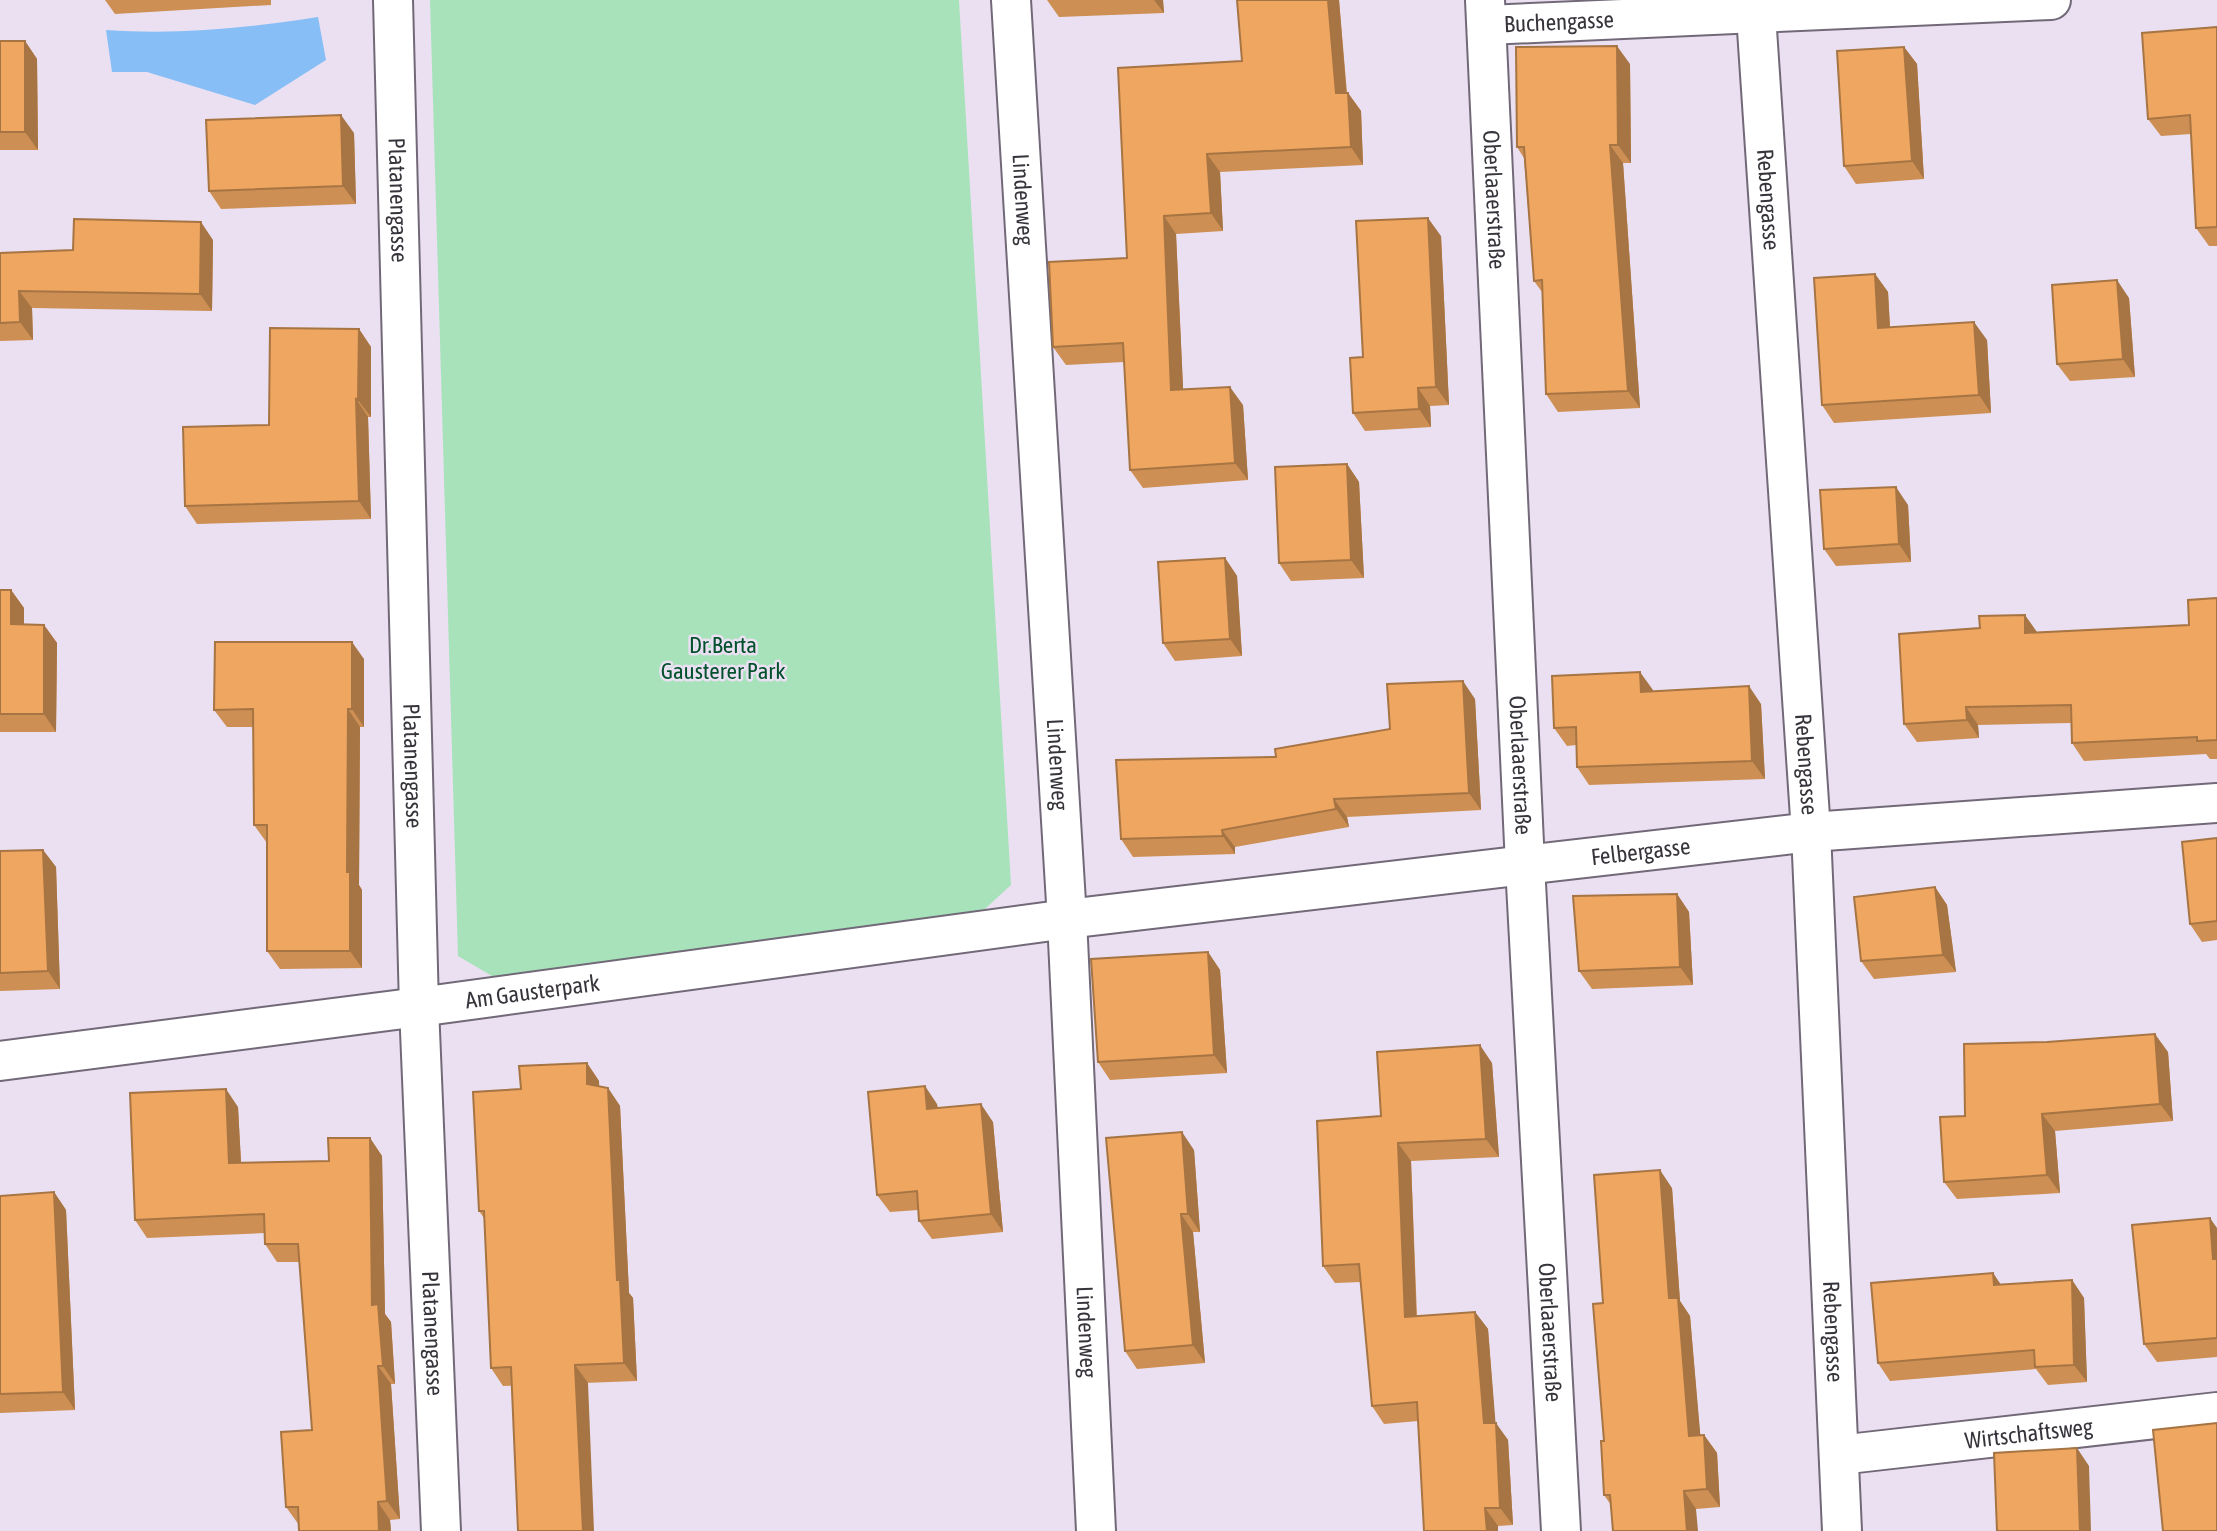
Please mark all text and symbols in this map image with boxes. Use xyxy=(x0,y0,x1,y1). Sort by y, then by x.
street label: Buchengasse xyxy=(1503,6,1615,37)
street label: Oberlaaerstraße xyxy=(1478,130,1510,270)
street label: Platanengasse xyxy=(384,137,413,263)
street label: Rebengasse xyxy=(1752,148,1785,251)
street label: Lindenweg xyxy=(1007,153,1039,246)
park label: Dr.Berta Gausterer Park xyxy=(661,632,785,684)
street label: Oberlaaerstraße xyxy=(1504,695,1537,835)
street label: Platanengasse xyxy=(398,703,427,829)
street label: Rebengasse xyxy=(1790,713,1823,816)
street label: Lindenweg xyxy=(1042,718,1073,811)
street label: Felbergasse xyxy=(1590,833,1692,870)
street label: Am Gausterpark xyxy=(464,970,601,1014)
street label: Oberlaaerstraße xyxy=(1534,1262,1567,1403)
street label: Platanengasse xyxy=(417,1270,448,1396)
street label: Rebengasse xyxy=(1818,1280,1848,1383)
street label: Lindenweg xyxy=(1071,1285,1102,1378)
street label: Wirtschaftsweg xyxy=(1963,1413,2094,1454)

